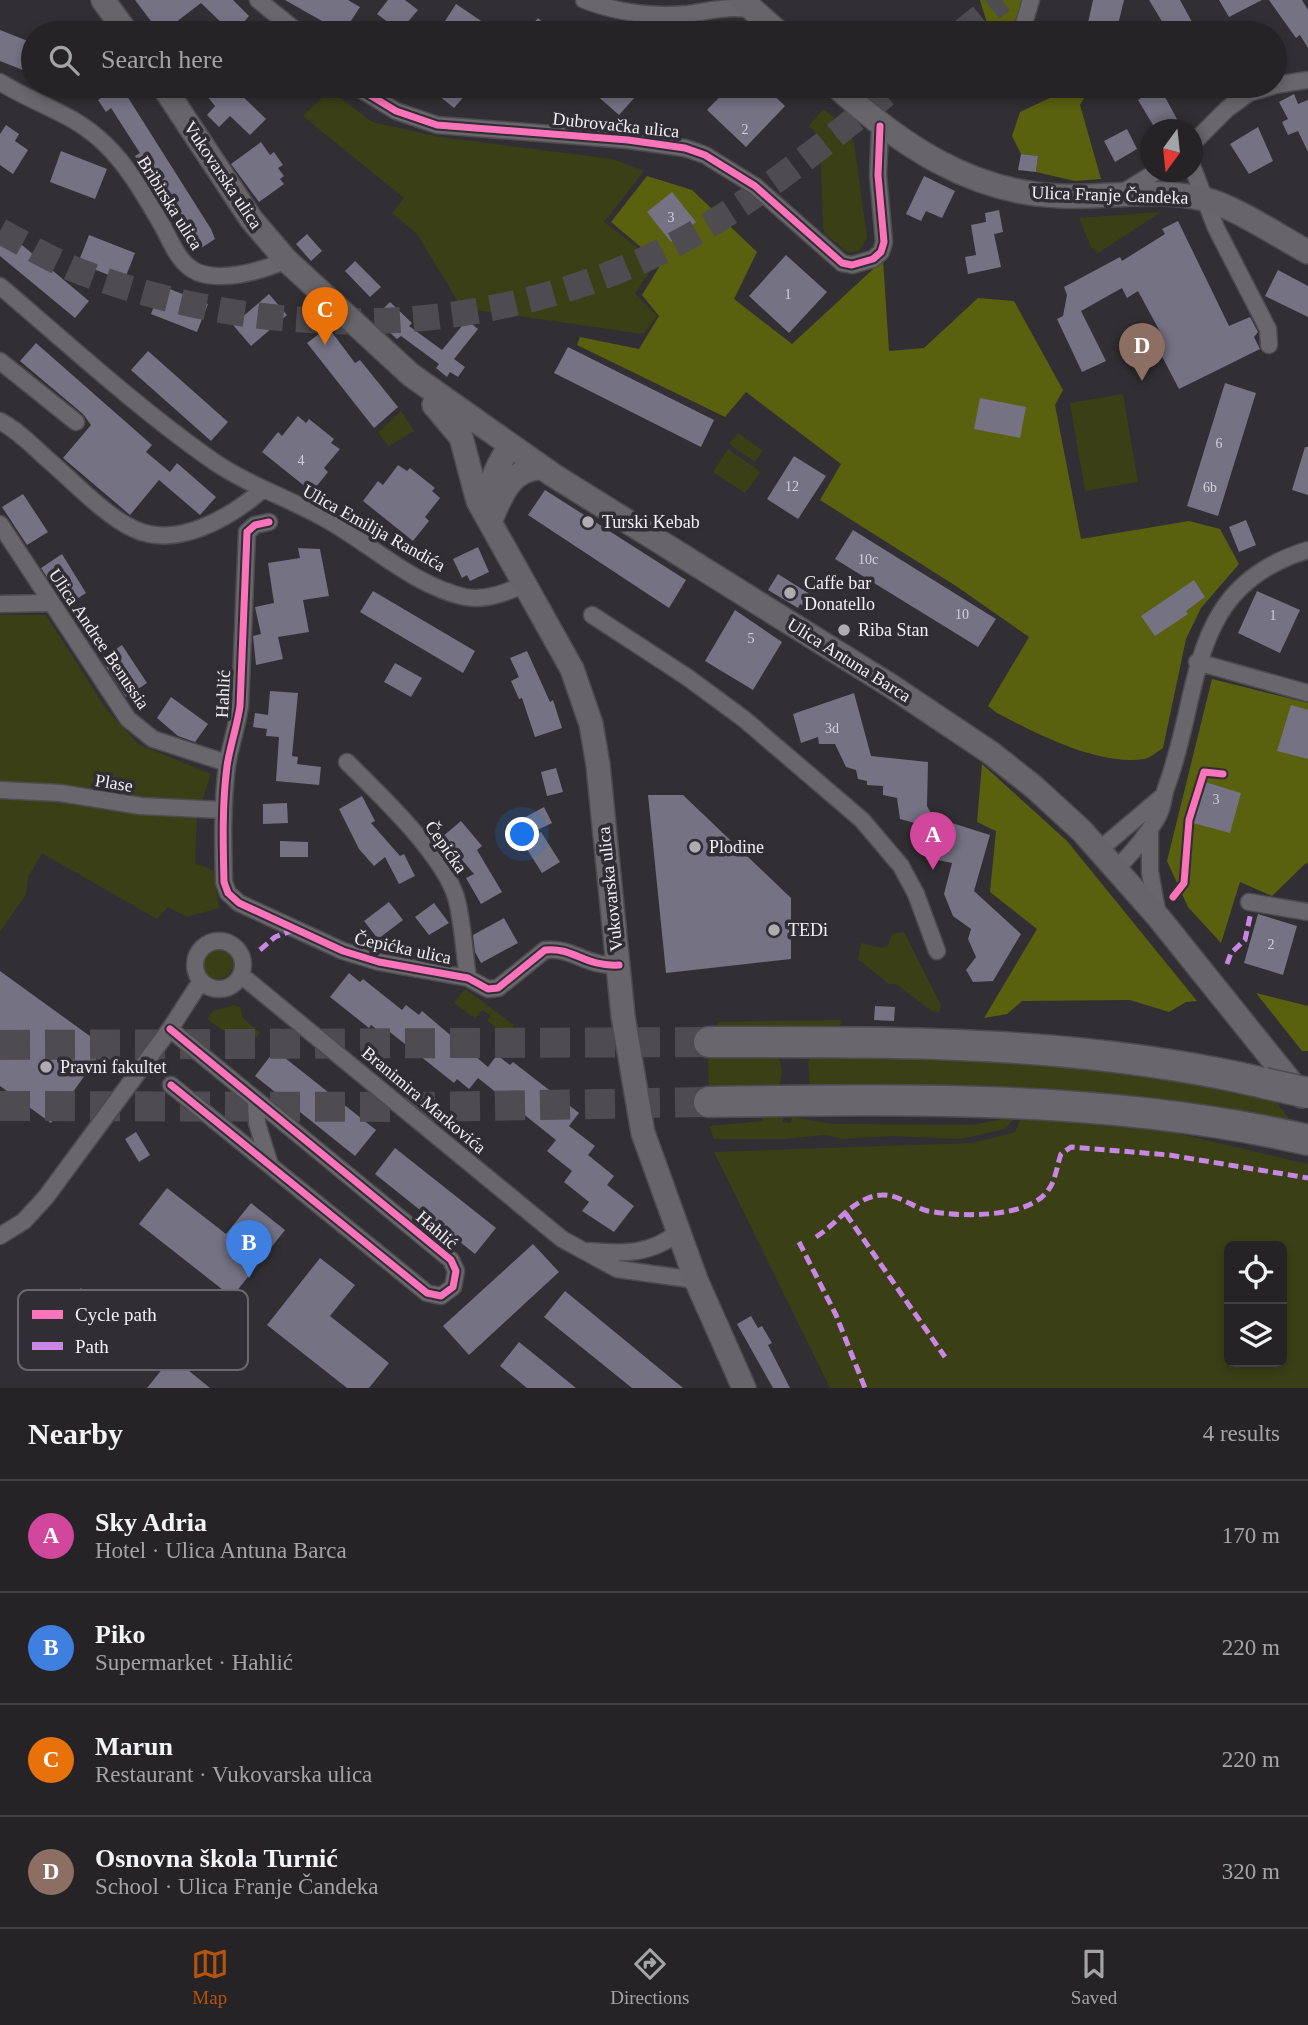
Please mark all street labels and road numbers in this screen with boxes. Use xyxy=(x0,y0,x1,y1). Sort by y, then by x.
street label: Dubrovačka ulica xyxy=(552,108,680,142)
street label: Vukovarska ulica xyxy=(180,117,266,233)
street label: Bribirska ulica xyxy=(133,153,207,253)
street label: Ulica Franje Čandeka xyxy=(1031,181,1189,208)
street label: Ulica Emilija Randića xyxy=(299,480,449,576)
street label: Ulica Andree Benussia xyxy=(45,565,153,713)
street label: Ulica Antuna Barca xyxy=(784,614,914,706)
street label: Hahlić xyxy=(212,670,234,718)
street label: Plase xyxy=(94,770,134,796)
street label: Čepićka xyxy=(421,817,472,877)
street label: Vukovarska ulica xyxy=(594,826,626,952)
street label: Čepićka ulica xyxy=(353,927,453,968)
street label: Branimira Markovića xyxy=(358,1042,490,1158)
street label: Hahlić xyxy=(412,1207,462,1253)

